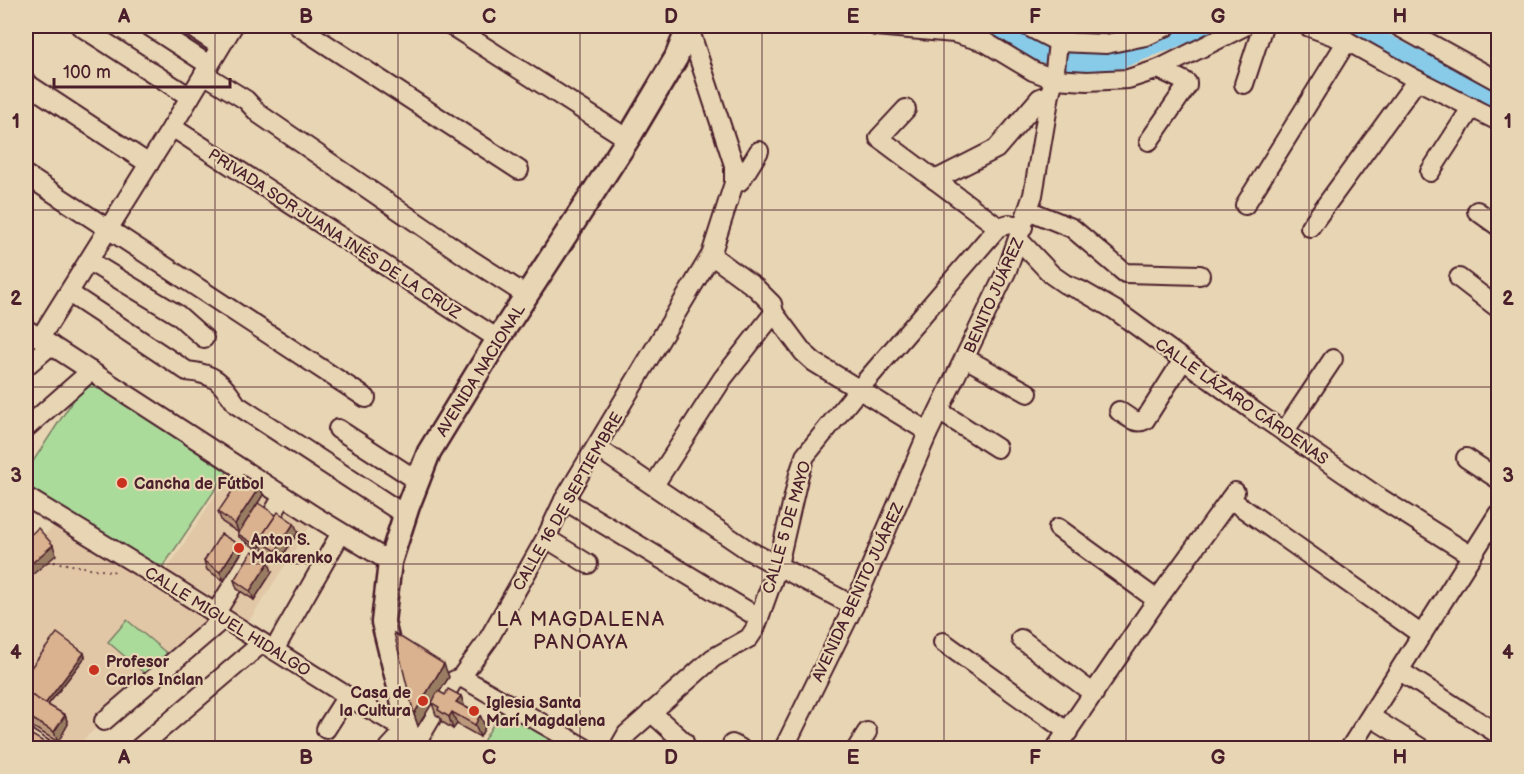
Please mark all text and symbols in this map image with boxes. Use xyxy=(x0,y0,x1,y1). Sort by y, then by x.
text: A xyxy=(117,5,131,29)
text: B xyxy=(299,5,313,29)
text: C xyxy=(482,5,496,29)
text: D xyxy=(664,5,678,29)
text: E xyxy=(847,5,860,29)
text: F xyxy=(1029,5,1041,29)
text: G xyxy=(1211,5,1226,29)
text: H xyxy=(1393,5,1407,29)
scale bar xyxy=(54,51,230,89)
text: 100 m xyxy=(63,62,111,83)
text: 1 xyxy=(12,110,20,134)
text: 1 xyxy=(1504,110,1512,134)
street label: PRIVADA SOR JUANA INÉS DE LA CRUZ xyxy=(204,144,465,323)
street label: BENITO JUÁREZ xyxy=(959,234,1028,356)
text: 2 xyxy=(10,287,22,311)
text: 2 xyxy=(1502,287,1514,311)
street label: AVENIDA NACIONAL xyxy=(433,301,530,440)
street label: CALLE LÁZARO CÁRDENAS xyxy=(1151,333,1333,469)
street label: CALLE 16 DE SEPTIEMBRE xyxy=(509,409,627,594)
street label: CALLE 5 DE MAYO xyxy=(759,459,815,596)
text: 3 xyxy=(10,464,22,488)
text: 3 xyxy=(1502,464,1514,488)
place label: Cancha de Fútbol xyxy=(134,475,264,494)
marker: Cancha de Fútbol xyxy=(115,476,129,490)
street label: AVENIDA BENITO JUÁREZ xyxy=(807,499,908,685)
place label: Anton S. Makarenko xyxy=(250,531,333,568)
marker: Anton S. Makarenko xyxy=(232,541,246,555)
street label: CALLE MIGUEL HIDALGO xyxy=(141,563,313,681)
district label: LA MAGDALENA PANOAYA xyxy=(496,608,666,655)
text: 4 xyxy=(10,641,22,665)
text: 4 xyxy=(1502,641,1514,665)
place label: Profesor Carlos Inclan xyxy=(106,653,204,690)
marker: Profesor Carlos Inclan xyxy=(87,663,101,677)
place label: Casa de la Cultura xyxy=(340,684,411,721)
marker: Casa de la Cultura xyxy=(416,694,430,708)
place label: Iglesia Santa Marí Magdalena xyxy=(486,694,606,731)
marker: Iglesia Santa Marí Magdalena xyxy=(467,704,481,718)
text: A xyxy=(117,746,131,770)
text: B xyxy=(299,746,313,770)
text: C xyxy=(482,746,496,770)
text: D xyxy=(664,746,678,770)
text: E xyxy=(847,746,860,770)
text: F xyxy=(1029,746,1041,770)
text: G xyxy=(1211,746,1226,770)
text: H xyxy=(1393,746,1407,770)

